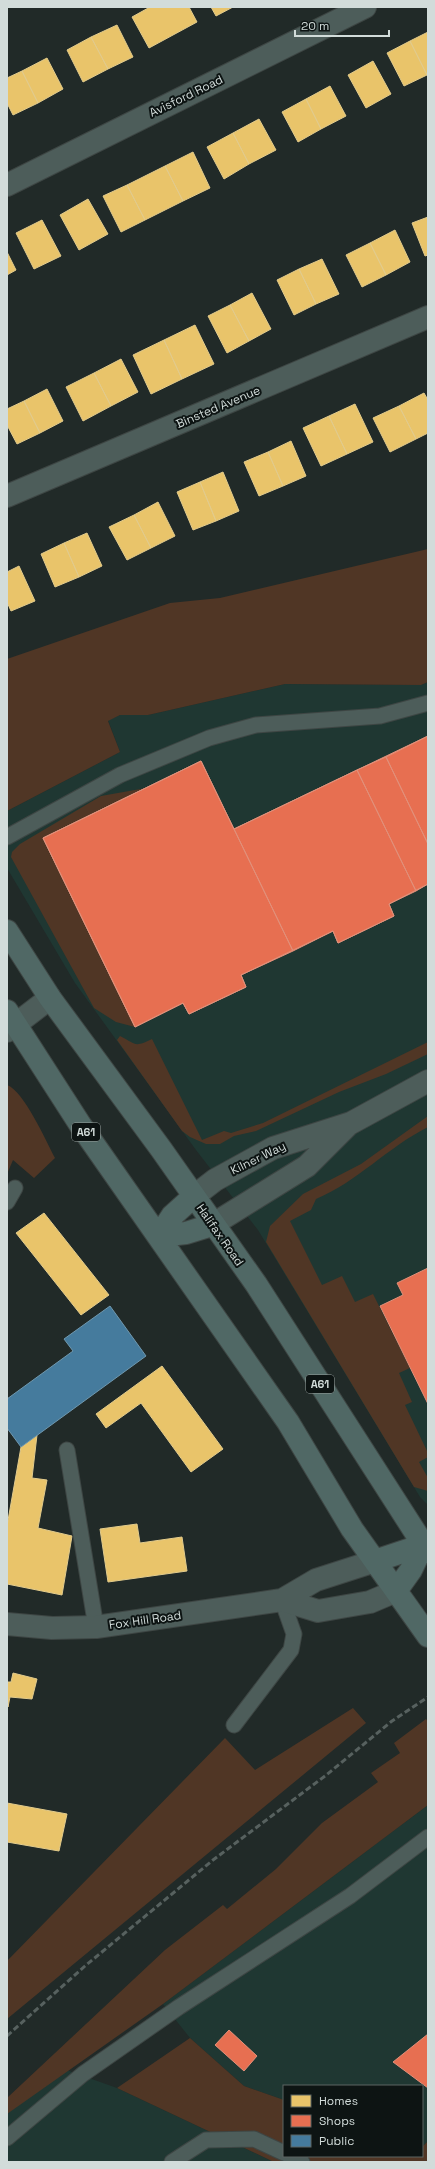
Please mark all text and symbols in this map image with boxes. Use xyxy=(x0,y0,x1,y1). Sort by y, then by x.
scale bar xyxy=(295,12,389,38)
text: 20 m xyxy=(301,18,329,34)
street label: Avisford Road xyxy=(147,71,225,121)
street label: Binsted Avenue xyxy=(174,382,262,432)
road number: A61 xyxy=(72,1123,100,1141)
street label: Kilner Way xyxy=(228,1138,288,1178)
street label: Halifax Road xyxy=(193,1201,247,1269)
road number: A61 xyxy=(306,1375,334,1393)
street label: Fox Hill Road xyxy=(108,1607,182,1633)
legend xyxy=(283,2085,423,2157)
text: Homes xyxy=(319,2093,358,2109)
text: Shops xyxy=(319,2113,355,2129)
text: Public xyxy=(319,2133,354,2149)

